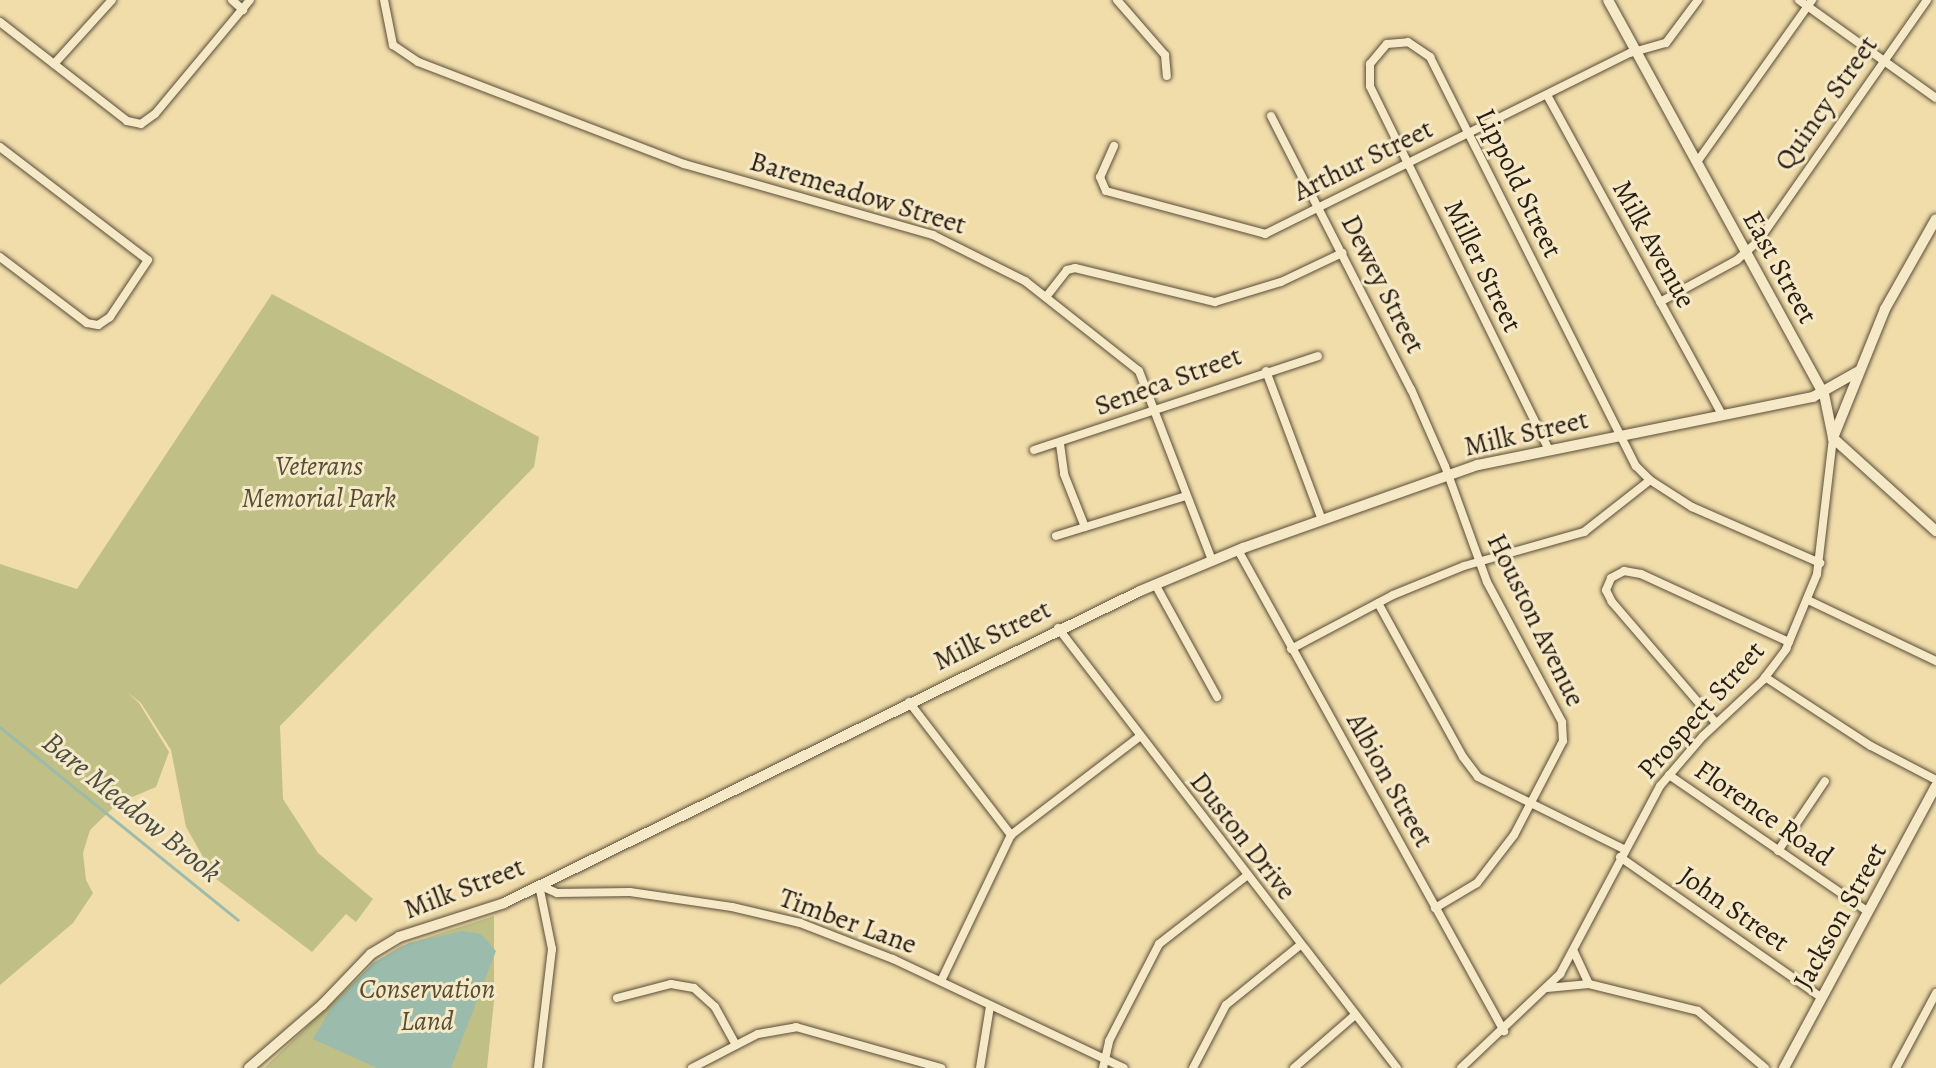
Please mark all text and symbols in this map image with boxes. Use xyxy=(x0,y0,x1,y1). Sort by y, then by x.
street label: Quincy Street xyxy=(1767,29,1885,177)
street label: Lippold Street xyxy=(1468,103,1570,263)
street label: Arthur Street xyxy=(1288,112,1438,208)
street label: Baremeadow Street xyxy=(746,144,970,242)
street label: Milk Avenue xyxy=(1605,174,1703,314)
street label: Miller Street xyxy=(1437,195,1529,337)
street label: East Street xyxy=(1735,205,1825,329)
street label: Dewey Street xyxy=(1334,209,1432,359)
street label: Seneca Street xyxy=(1090,339,1246,423)
street label: Milk Street xyxy=(1461,402,1591,464)
park label: Veterans Memorial Park xyxy=(242,449,396,515)
street label: Houston Avenue xyxy=(1480,528,1592,712)
street label: Milk Street xyxy=(928,592,1056,678)
street label: Prospect Street xyxy=(1630,634,1772,786)
street label: Albion Street xyxy=(1339,707,1441,853)
water label: Bare Meadow Brook xyxy=(35,724,229,890)
street label: Florence Road xyxy=(1688,753,1840,873)
street label: Duston Drive xyxy=(1183,765,1303,907)
street label: Jackson Street xyxy=(1786,837,1894,995)
street label: Milk Street xyxy=(399,850,529,926)
street label: John Street xyxy=(1672,859,1796,959)
street label: Timber Lane xyxy=(775,881,921,961)
park label: Conservation Land xyxy=(359,972,495,1038)

